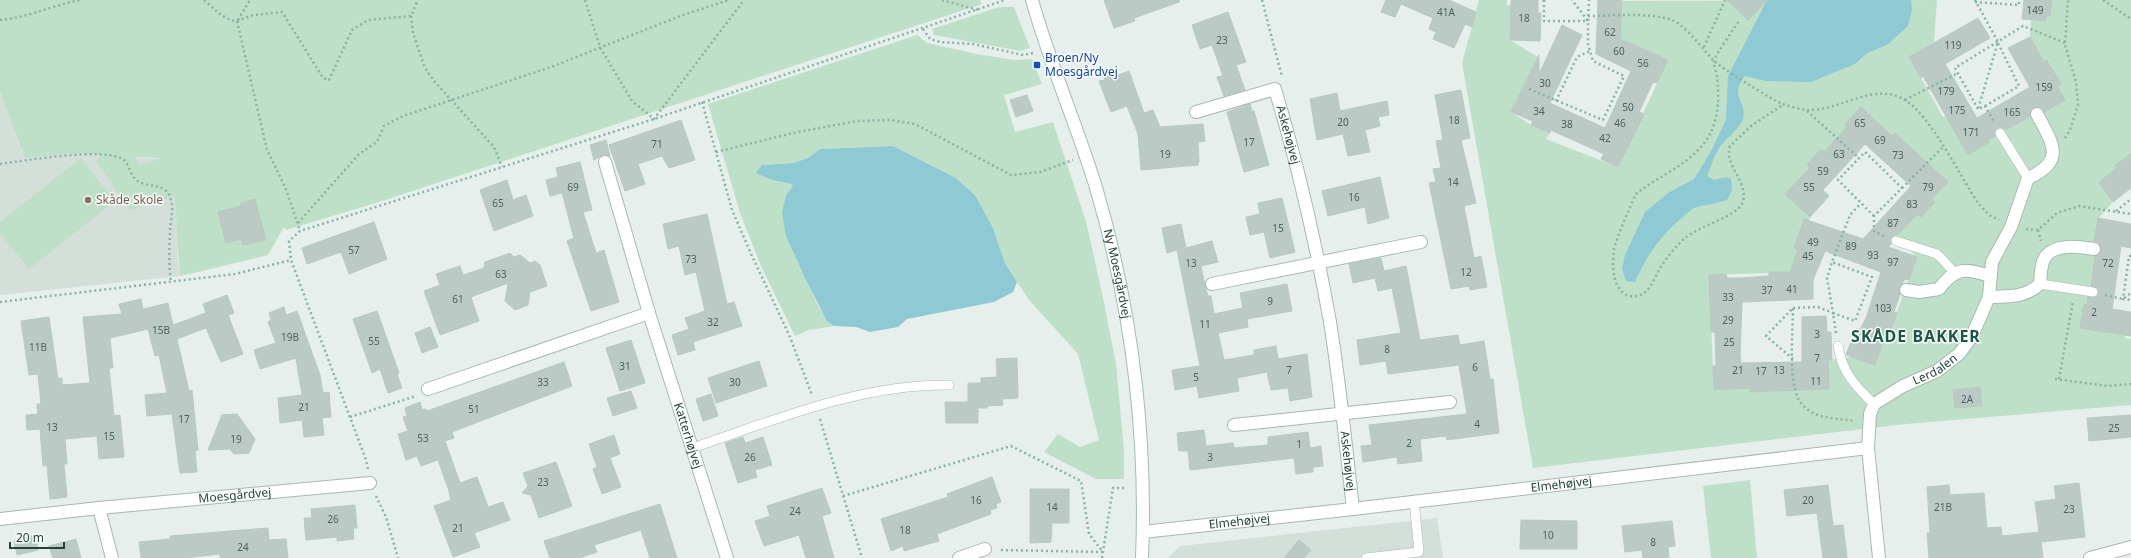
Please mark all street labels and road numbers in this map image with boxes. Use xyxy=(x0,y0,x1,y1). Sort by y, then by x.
street label: Askehøjvej xyxy=(1272,103,1305,166)
street label: Ny Moesgårdvej xyxy=(1100,227,1135,320)
street label: Lerdalen xyxy=(1910,350,1960,389)
street label: Katterhøjvej xyxy=(670,400,707,471)
street label: Askehøjvej xyxy=(1336,430,1360,492)
street label: Elmehøjvej xyxy=(1530,472,1593,496)
street label: Moesgårdvej xyxy=(198,483,272,507)
street label: Elmehøjvej xyxy=(1208,509,1271,533)

